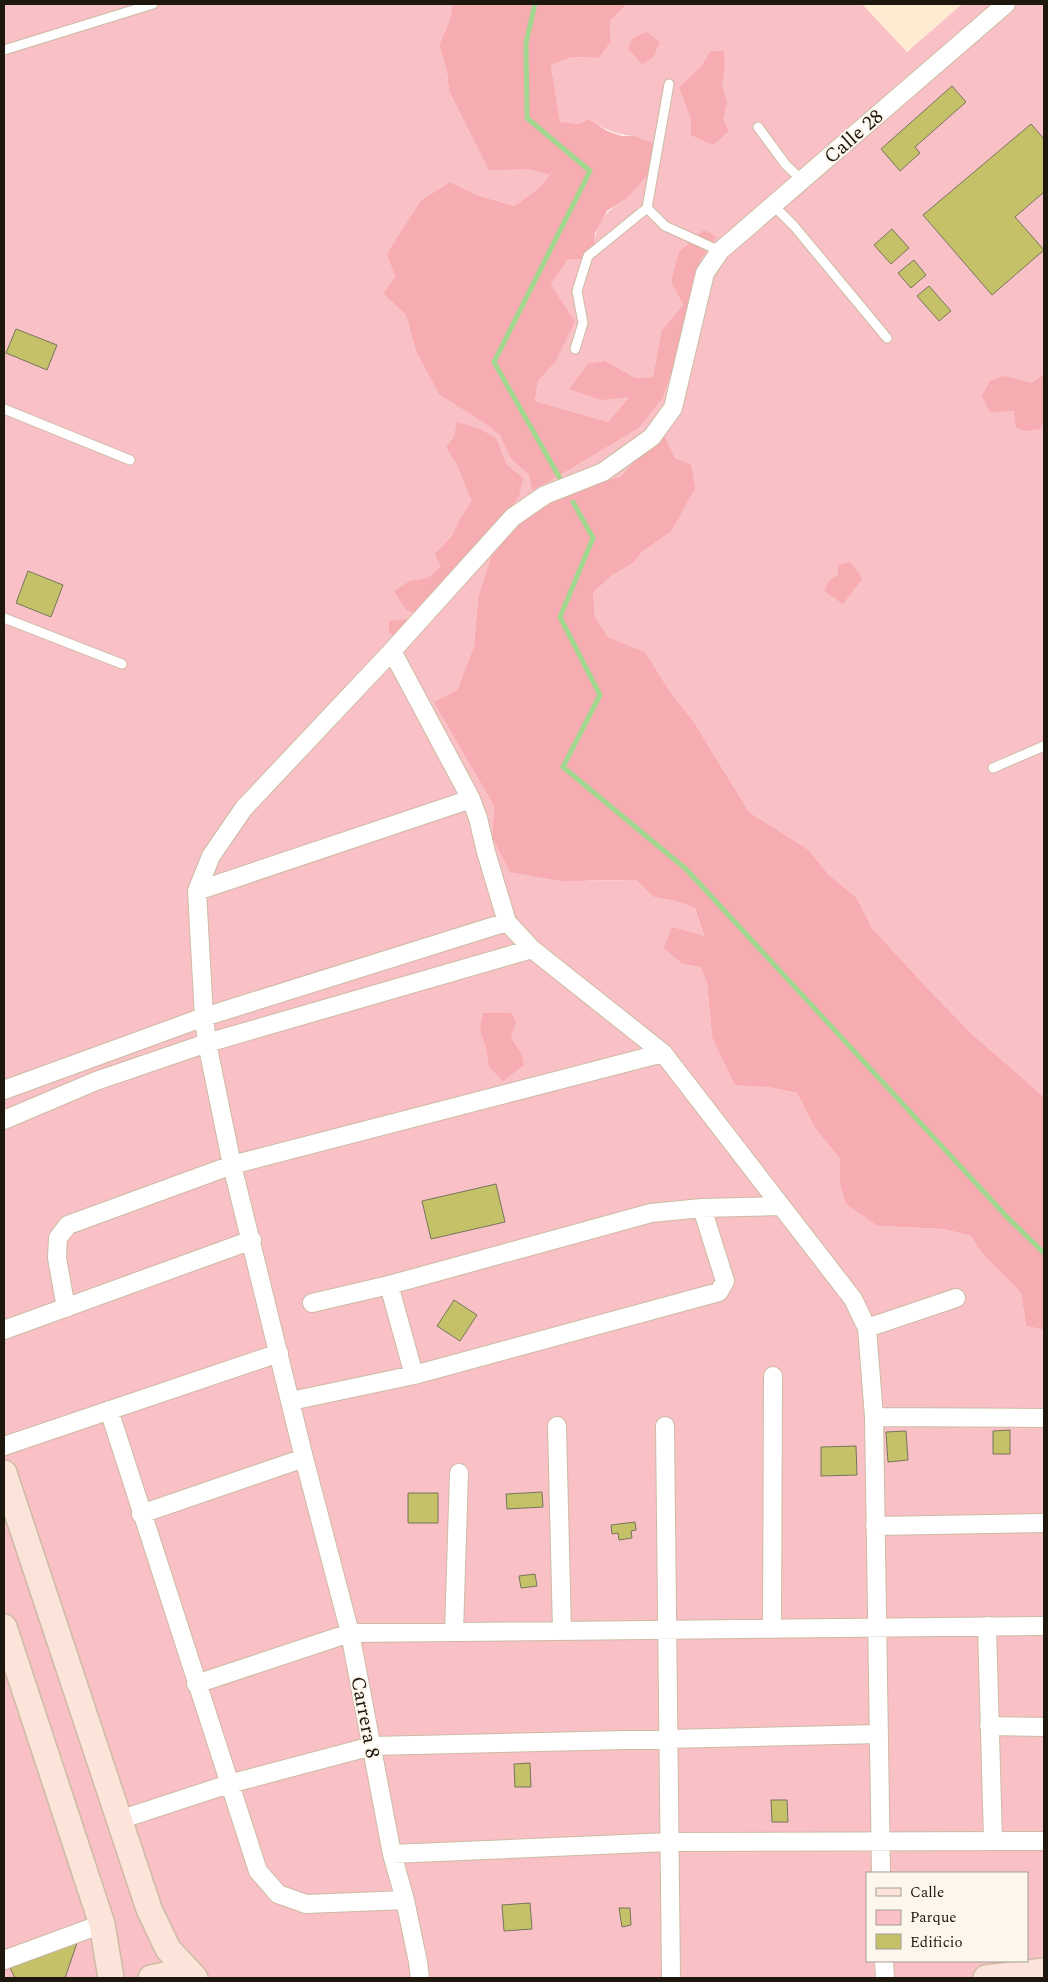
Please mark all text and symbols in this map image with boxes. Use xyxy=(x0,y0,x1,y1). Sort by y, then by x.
street label: Calle 28 xyxy=(817,102,890,171)
street label: Carrera 8 xyxy=(342,1674,388,1761)
legend xyxy=(866,1872,1028,1962)
text: Calle xyxy=(910,1881,944,1904)
text: Parque xyxy=(910,1906,957,1929)
text: Edificio xyxy=(910,1931,963,1954)

